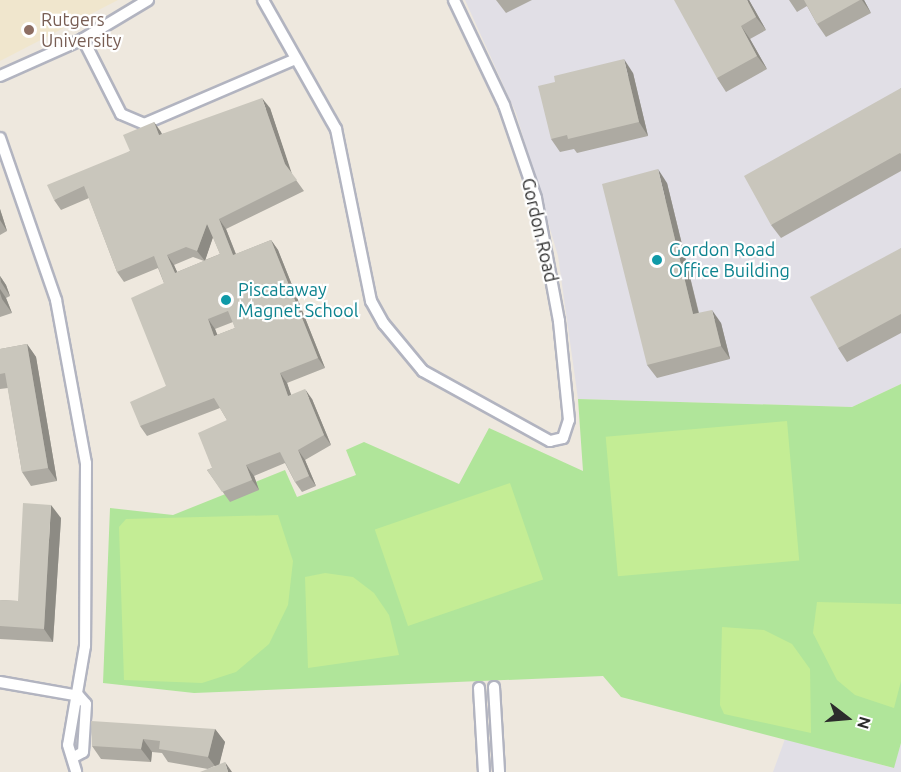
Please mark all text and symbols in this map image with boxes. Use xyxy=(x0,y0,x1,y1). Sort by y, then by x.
place label: Rutgers University xyxy=(41,9,121,52)
marker: Rutgers University xyxy=(22,23,36,37)
street label: Gordon Road xyxy=(518,176,562,284)
place label: Gordon Road Office Building xyxy=(669,239,790,282)
marker: Gordon Road Office Building xyxy=(650,253,664,267)
place label: Piscataway Magnet School xyxy=(238,279,359,322)
marker: Piscataway Magnet School xyxy=(219,293,233,307)
north arrow xyxy=(817,688,877,748)
text: N xyxy=(854,715,875,731)

